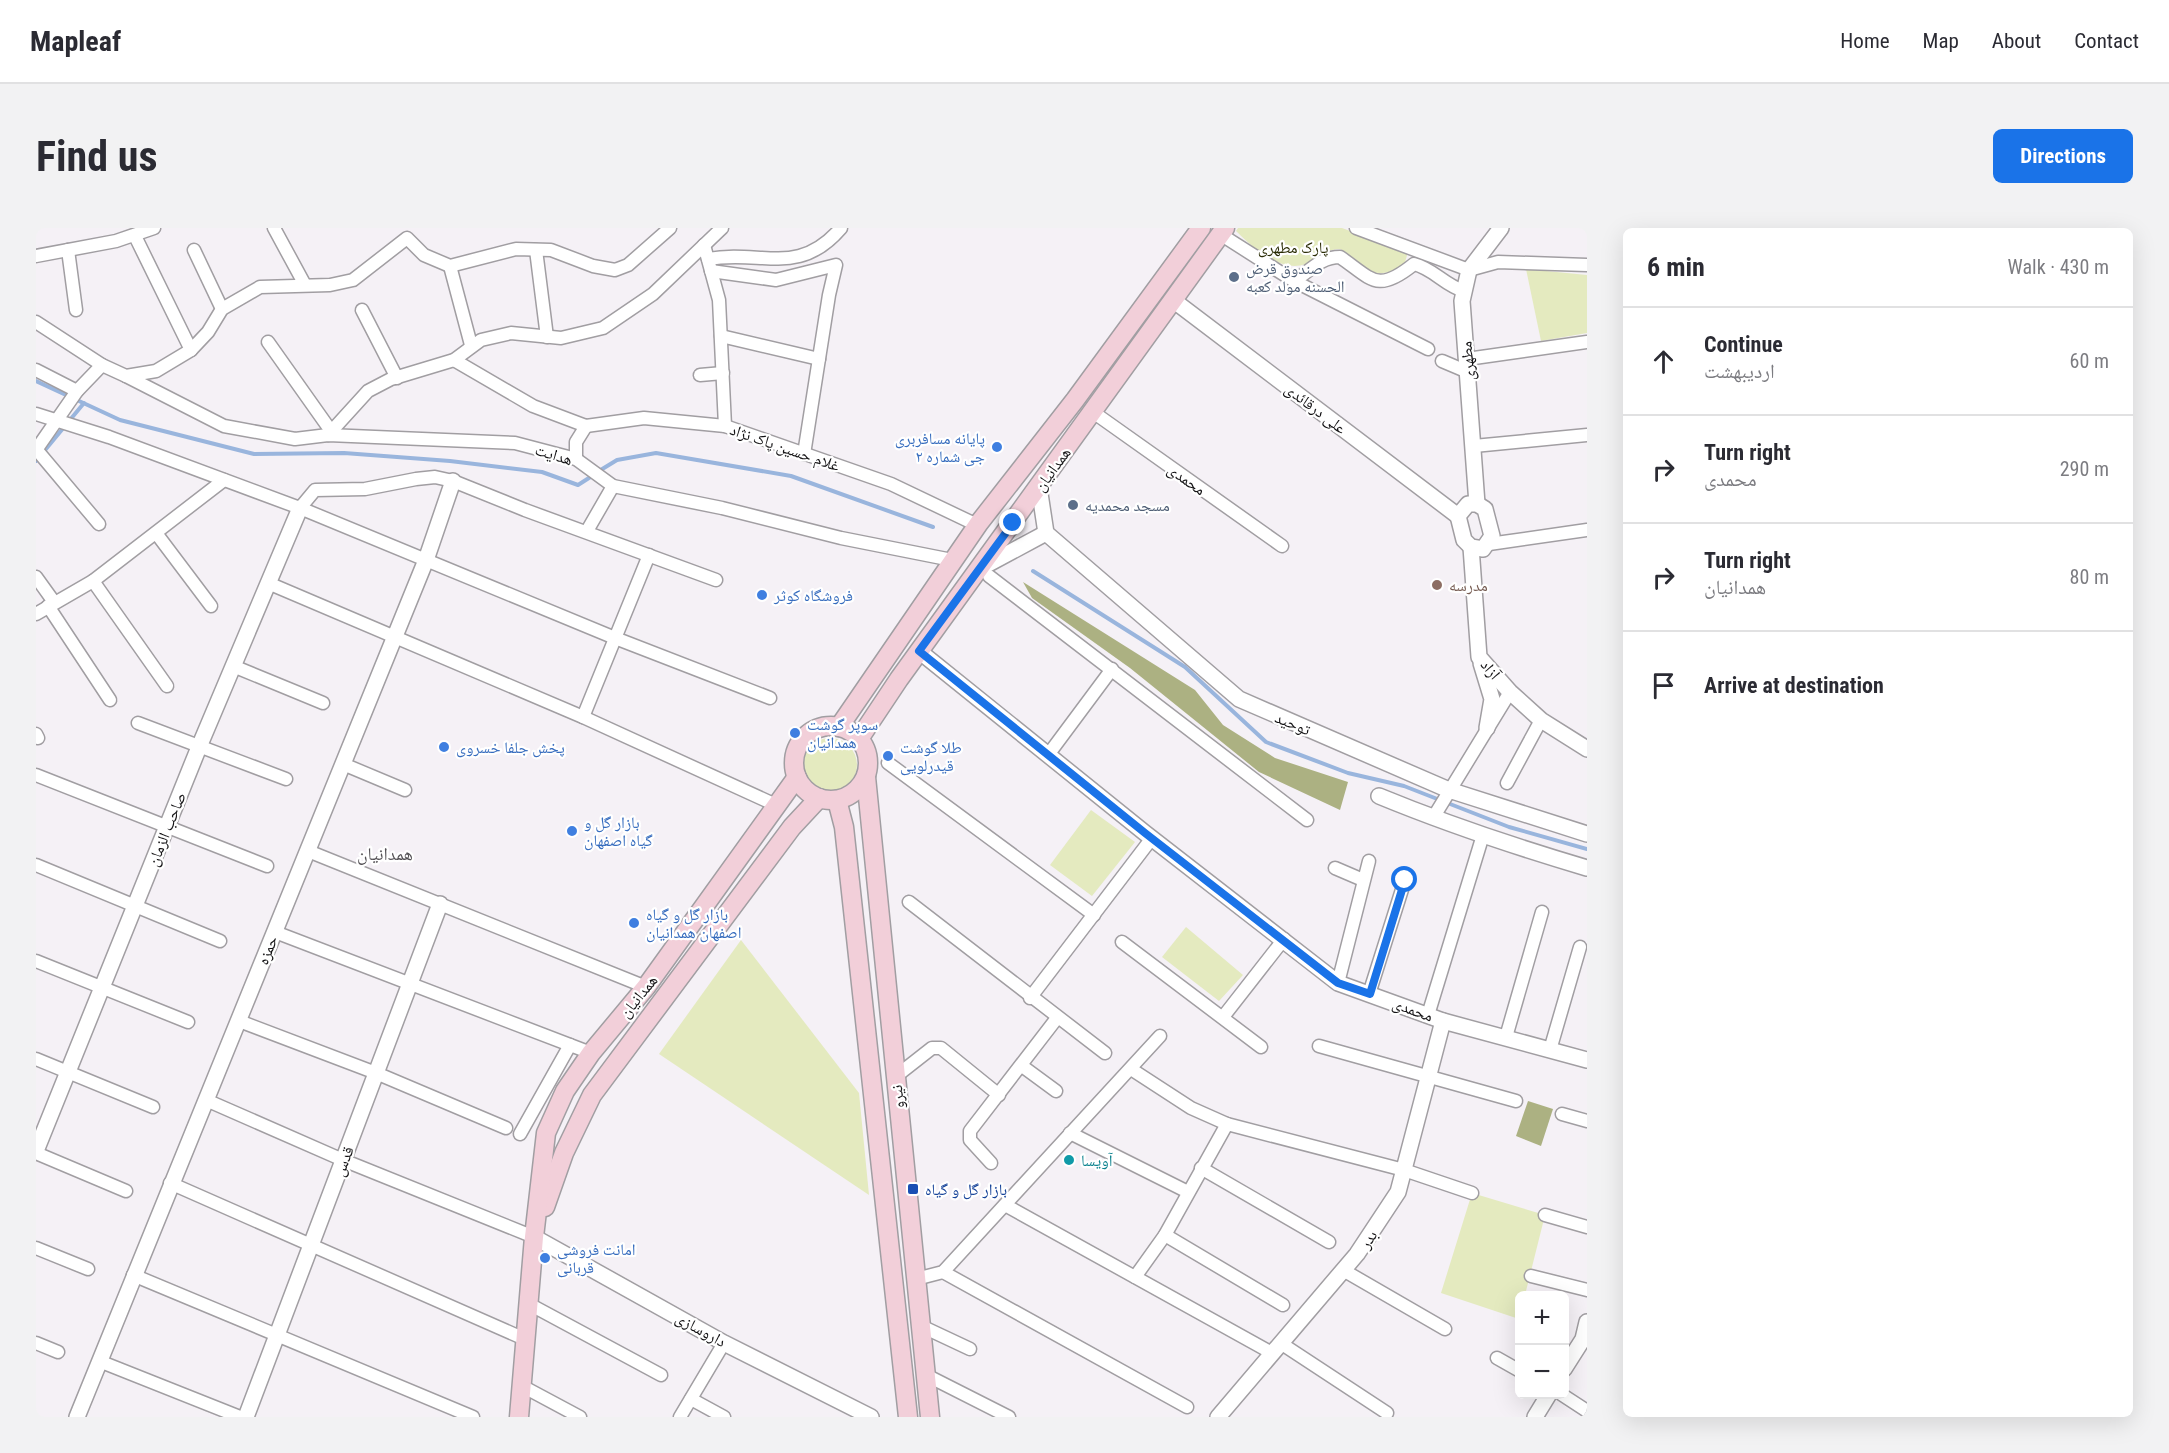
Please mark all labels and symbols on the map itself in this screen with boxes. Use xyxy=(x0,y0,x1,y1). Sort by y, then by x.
park label: پارک مطهری xyxy=(1258,238,1329,258)
place label: صندوق قرض الحسنه مولد کعبه xyxy=(1246,259,1345,296)
marker: صندوق قرض الحسنه مولد کعبه xyxy=(1227,270,1241,284)
street label: مطهری xyxy=(1456,340,1480,382)
street label: علی درقائدی xyxy=(1281,379,1350,438)
street label: غلام حسین پاک نژاد xyxy=(727,420,842,476)
place label: پایانه مسافربری جی شماره ۲ xyxy=(895,429,985,467)
street label: هدایت xyxy=(533,440,575,469)
marker: پایانه مسافربری جی شماره ۲ xyxy=(990,440,1004,454)
street label: همدانیان xyxy=(1030,444,1076,496)
street label: محمدی xyxy=(1163,460,1209,500)
place label: مسجد محمدیه xyxy=(1085,496,1170,515)
marker: مسجد محمدیه xyxy=(1066,498,1080,512)
route end xyxy=(999,509,1025,535)
place label: مدرسه xyxy=(1449,576,1488,595)
marker: مدرسه xyxy=(1430,578,1444,592)
place label: فروشگاه کوثر xyxy=(773,586,853,605)
marker: فروشگاه کوثر xyxy=(755,588,769,602)
street label: آزاد xyxy=(1477,655,1505,684)
street label: توحید xyxy=(1272,708,1314,739)
place label: سوپر گوشت همدانیان xyxy=(807,715,878,753)
marker: سوپر گوشت همدانیان xyxy=(788,726,802,740)
place label: پخش جلفا خسروی xyxy=(456,738,565,758)
place label: طلا گوشت قیدرلویی xyxy=(900,738,962,776)
marker: پخش جلفا خسروی xyxy=(437,740,451,754)
marker: طلا گوشت قیدرلویی xyxy=(881,749,895,763)
street label: صاحب الزمان xyxy=(143,789,191,869)
place label: بازار گل و گیاه اصفهان xyxy=(584,813,653,851)
marker: بازار گل و گیاه اصفهان xyxy=(565,824,579,838)
district label: همدانیان xyxy=(357,843,413,865)
route start xyxy=(1391,866,1417,892)
place label: بازار گل و گیاه اصفهان همدانیان xyxy=(646,905,741,943)
marker: بازار گل و گیاه اصفهان همدانیان xyxy=(627,916,641,930)
street label: حمزه xyxy=(253,933,282,968)
street label: همدانیان xyxy=(615,971,662,1022)
street label: محمدی xyxy=(1389,993,1436,1027)
street label: نیرو xyxy=(887,1084,908,1110)
street label: قدس xyxy=(329,1144,359,1179)
place label: آویسا xyxy=(1081,1151,1113,1170)
marker: آویسا xyxy=(1062,1153,1076,1167)
place label: بازار گل و گیاه xyxy=(925,1180,1007,1200)
marker: بازار گل و گیاه xyxy=(906,1182,920,1196)
street label: بدر xyxy=(1355,1226,1381,1253)
place label: امانت فروشی قربانی xyxy=(557,1240,636,1278)
marker: امانت فروشی قربانی xyxy=(538,1251,552,1265)
street label: داروسازی xyxy=(672,1308,729,1352)

